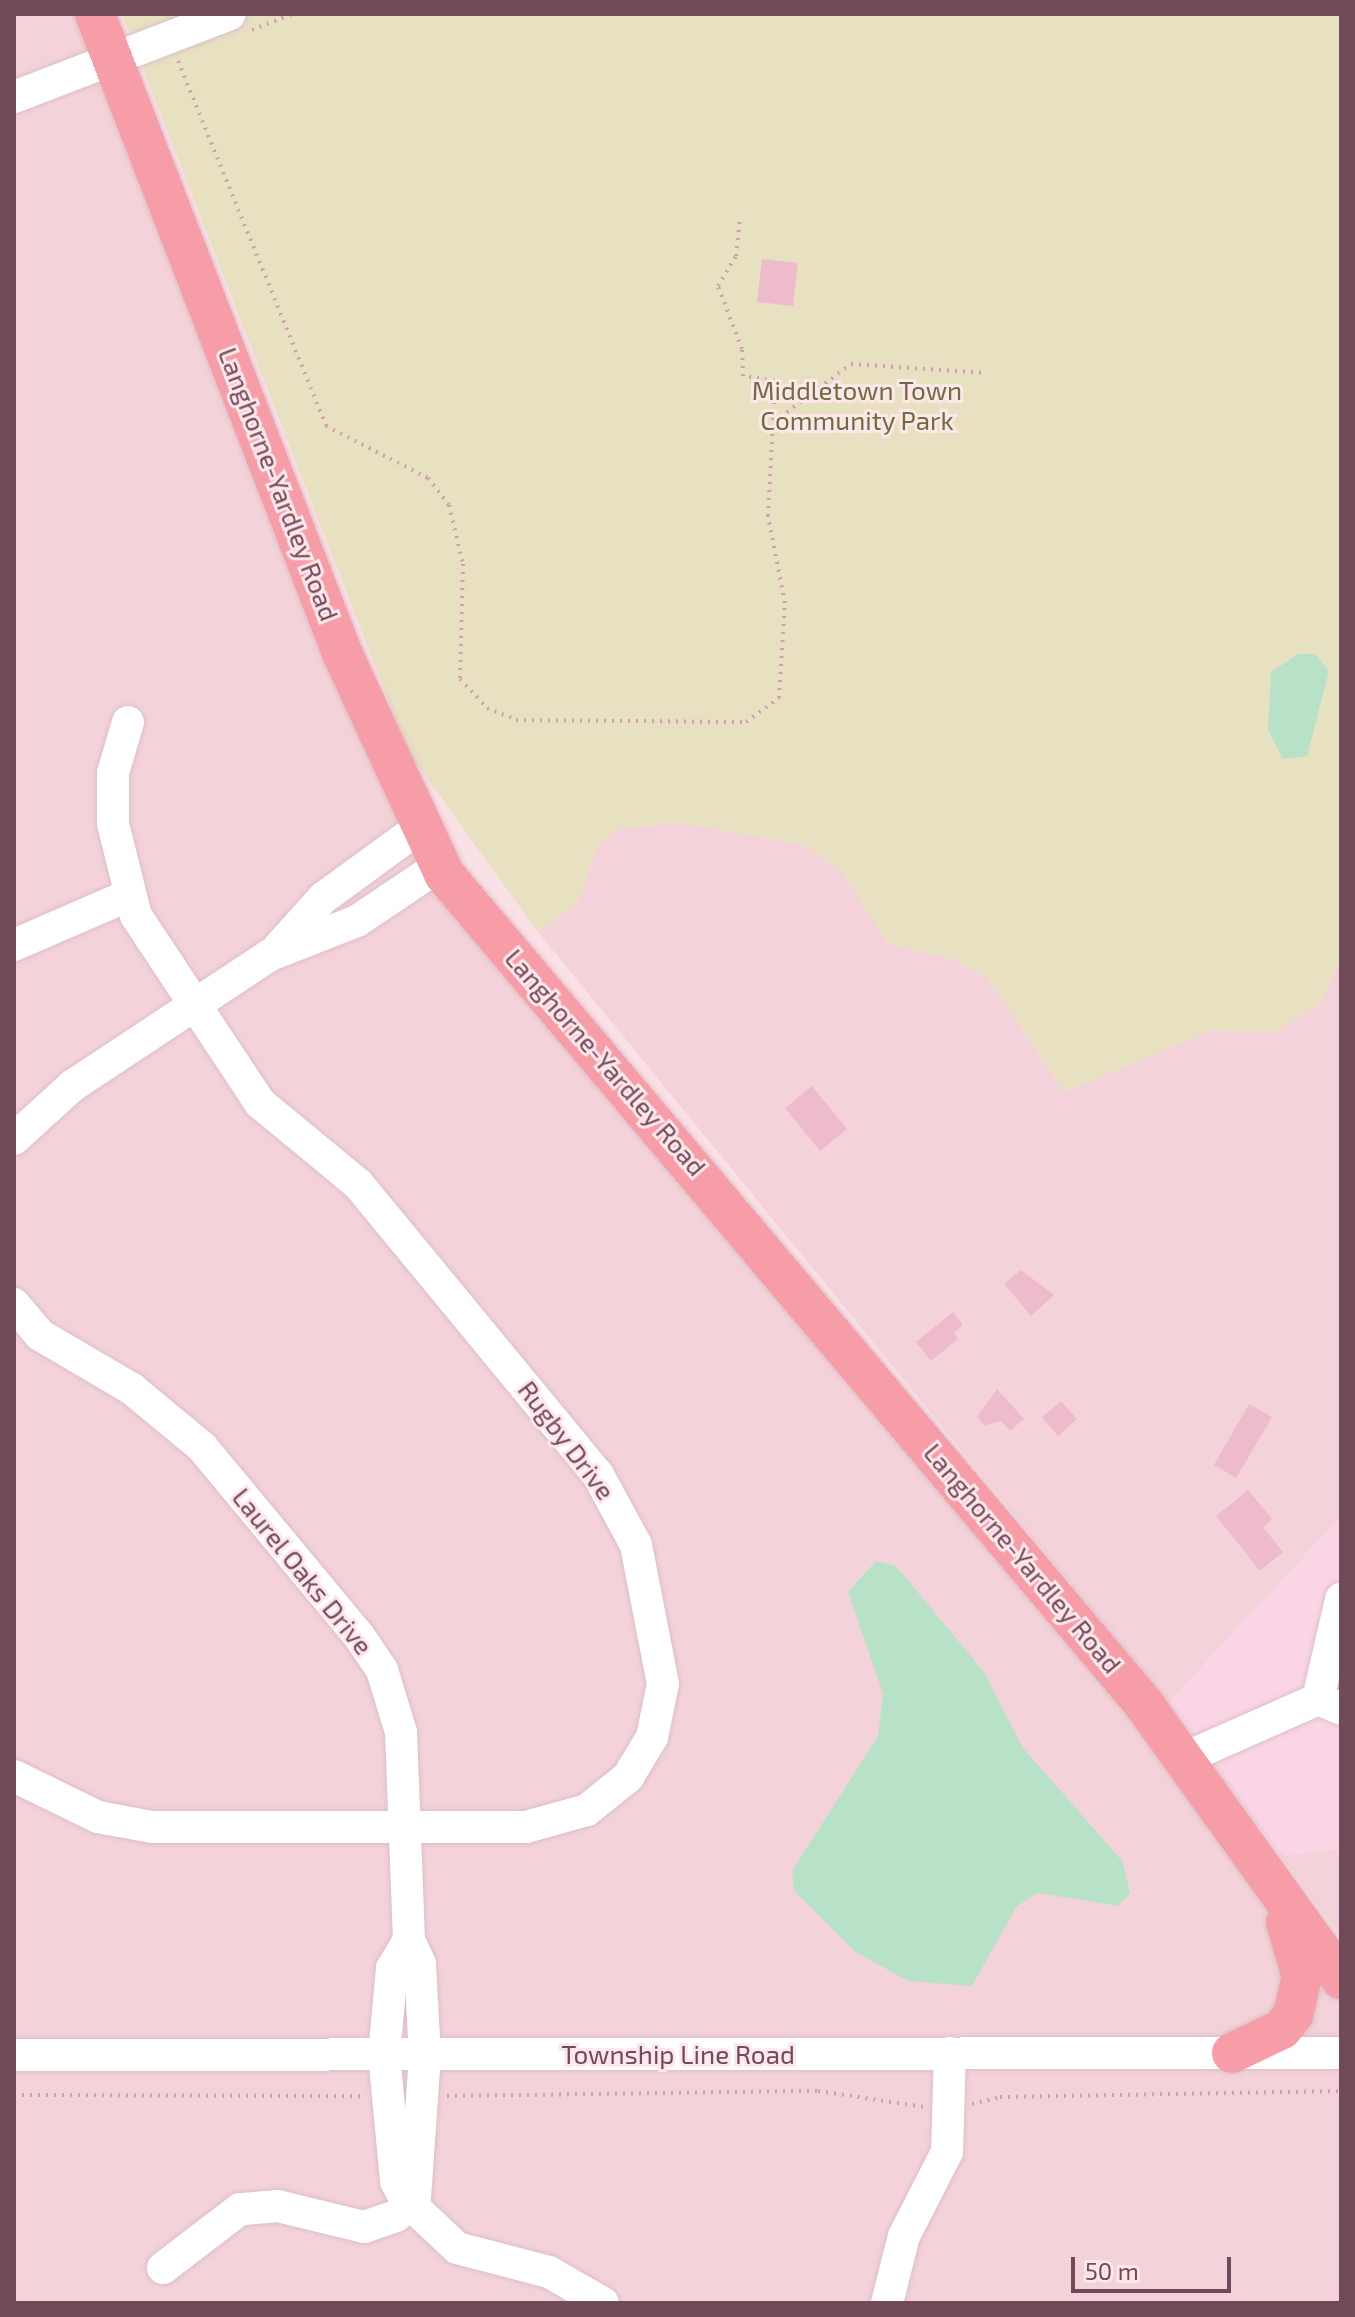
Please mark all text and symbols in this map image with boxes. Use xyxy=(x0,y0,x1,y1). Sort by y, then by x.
street label: Langhorne-Yardley Road xyxy=(212,343,346,625)
park label: Middletown Town Community Park xyxy=(751,374,963,436)
street label: Langhorne-Yardley Road xyxy=(499,942,713,1182)
street label: Rugby Drive xyxy=(512,1374,622,1506)
street label: Langhorne-Yardley Road xyxy=(918,1437,1128,1679)
street label: Laurel Oaks Drive xyxy=(226,1481,380,1661)
street label: Township Line Road xyxy=(561,2038,795,2070)
scale bar xyxy=(1075,2241,1235,2291)
text: 50 m xyxy=(1085,2256,1139,2285)

